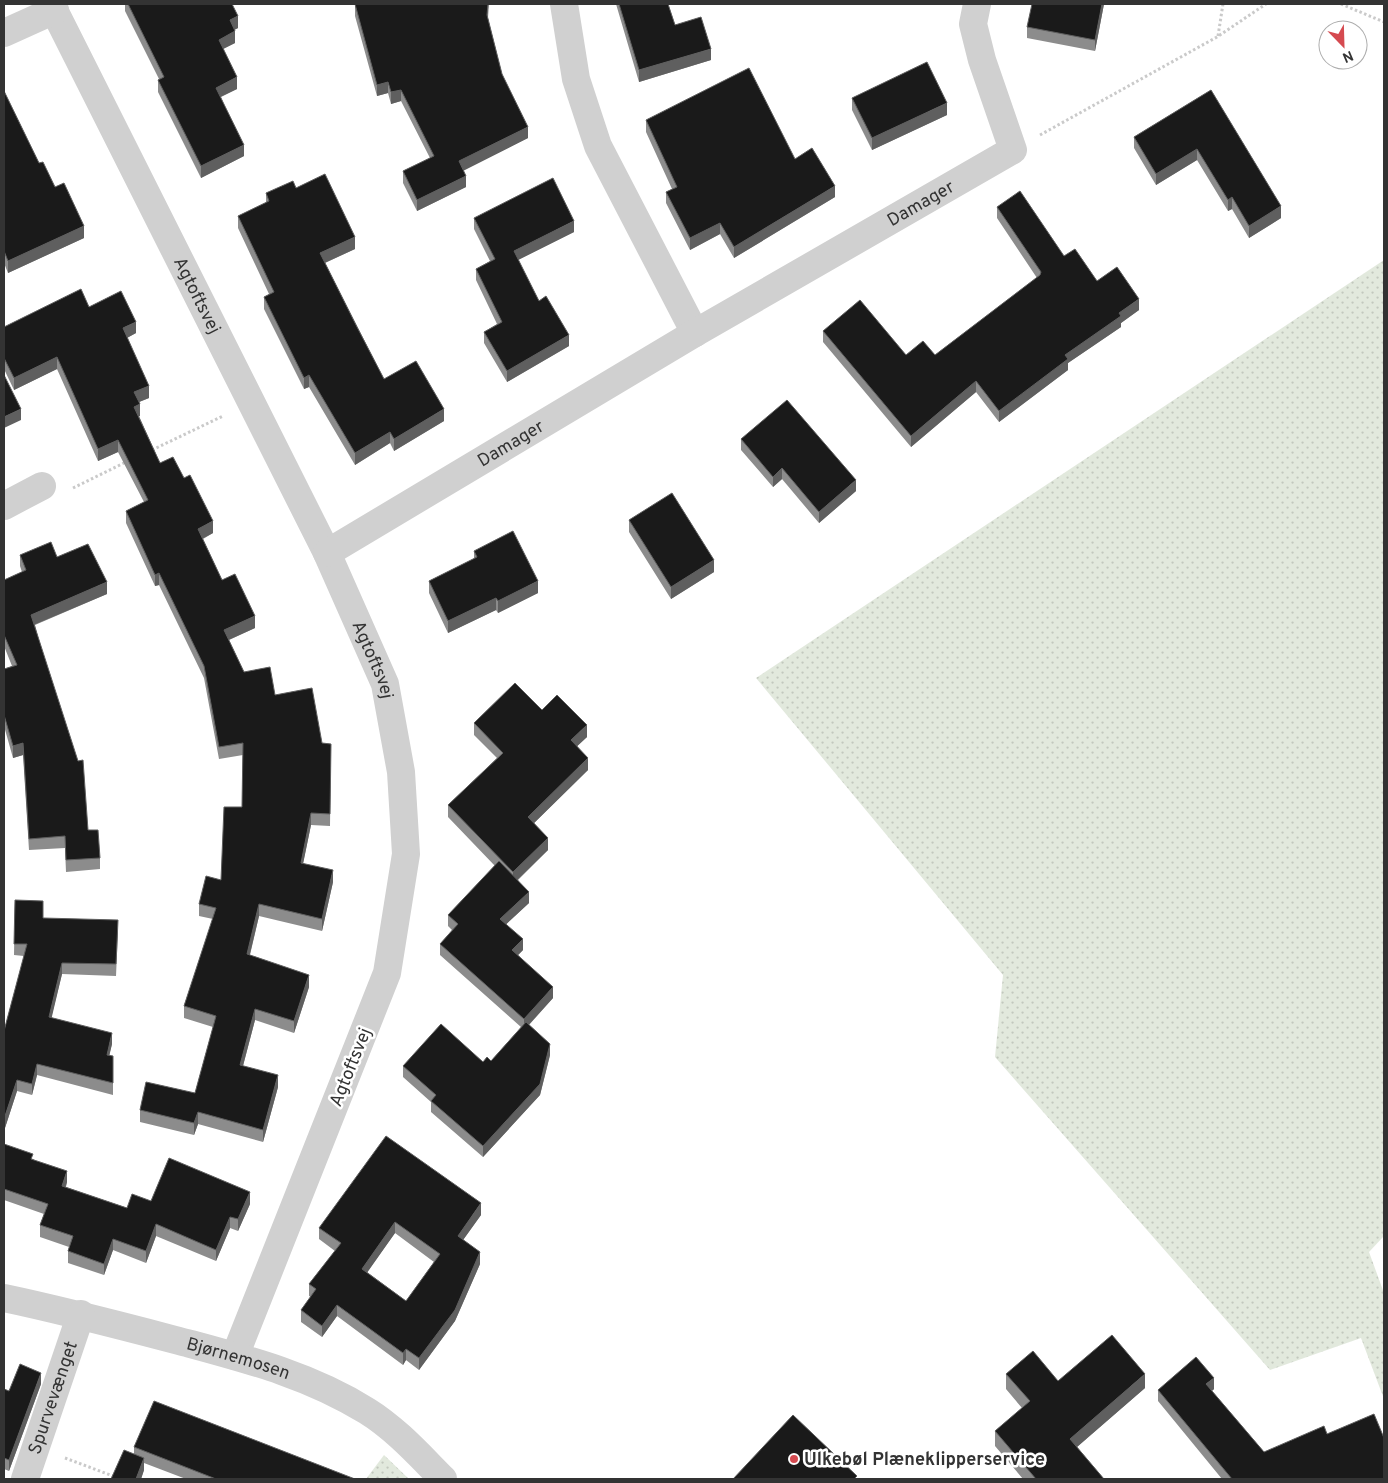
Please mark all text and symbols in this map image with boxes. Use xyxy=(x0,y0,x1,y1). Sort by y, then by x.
north arrow xyxy=(1318,20,1368,70)
text: N xyxy=(1340,46,1355,65)
street label: Damager xyxy=(884,176,959,233)
street label: Agtoftsvej xyxy=(167,254,225,338)
street label: Damager xyxy=(474,416,549,473)
street label: Agtoftsvej xyxy=(345,618,397,701)
street label: Agtoftsvej xyxy=(325,1025,378,1110)
street label: Bjørnemosen xyxy=(184,1333,293,1386)
street label: Spurvevænget xyxy=(24,1338,84,1458)
place label: Ulkebøl Plæneklipperservice xyxy=(804,1449,1045,1472)
marker: Ulkebøl Plæneklipperservice xyxy=(788,1453,800,1465)

